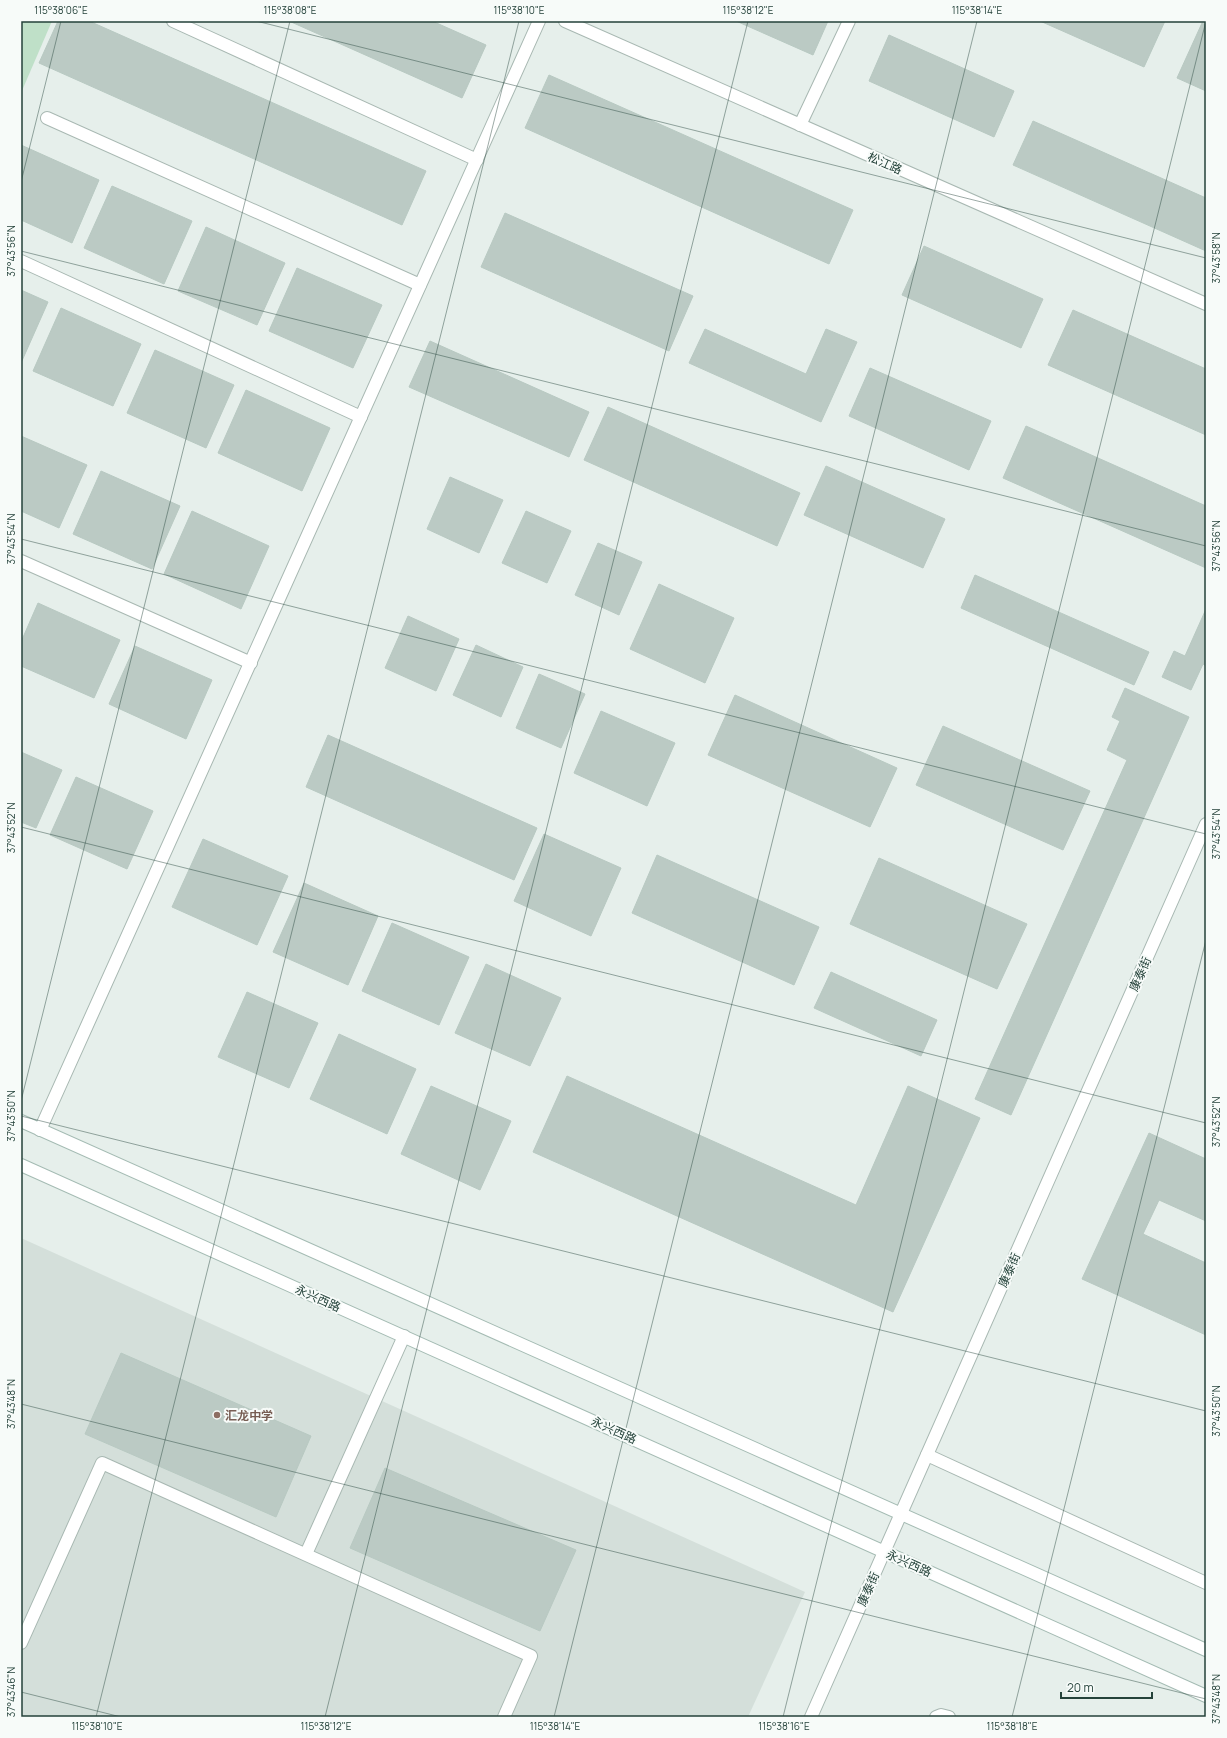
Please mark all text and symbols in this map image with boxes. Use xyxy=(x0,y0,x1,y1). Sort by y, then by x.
text: 115°38'06"E xyxy=(34,3,88,17)
text: 115°38'08"E xyxy=(263,3,317,17)
text: 115°38'10"E xyxy=(493,3,545,17)
text: 115°38'12"E xyxy=(723,3,774,17)
text: 115°38'14"E xyxy=(952,3,1003,17)
street label: 松江路 xyxy=(865,148,905,178)
text: 37°43'56"N xyxy=(4,225,18,277)
text: 37°43'58"N xyxy=(1209,232,1223,283)
text: 37°43'54"N xyxy=(4,513,18,564)
text: 37°43'56"N xyxy=(1209,520,1223,572)
text: 37°43'52"N xyxy=(4,803,18,853)
text: 37°43'54"N xyxy=(1209,808,1223,859)
street label: 康泰街 xyxy=(1125,954,1155,994)
text: 37°43'50"N xyxy=(4,1090,18,1142)
text: 37°43'52"N xyxy=(1209,1097,1223,1147)
street label: 康泰街 xyxy=(994,1250,1024,1290)
street label: 永兴西路 xyxy=(293,1280,343,1316)
text: 37°43'48"N xyxy=(4,1379,18,1429)
text: 37°43'50"N xyxy=(1209,1385,1223,1437)
place label: 汇龙中学 xyxy=(225,1407,273,1424)
marker: 汇龙中学 xyxy=(212,1410,222,1420)
street label: 永兴西路 xyxy=(589,1412,639,1448)
street label: 永兴西路 xyxy=(884,1545,934,1581)
street label: 康泰街 xyxy=(853,1569,883,1609)
text: 37°43'46"N xyxy=(4,1667,18,1717)
scale bar xyxy=(1061,1674,1152,1700)
text: 37°43'48"N xyxy=(1209,1674,1223,1724)
text: 20 m xyxy=(1067,1679,1094,1696)
text: 115°38'10"E xyxy=(71,1719,123,1733)
text: 115°38'12"E xyxy=(301,1719,352,1733)
text: 115°38'14"E xyxy=(530,1719,581,1733)
text: 115°38'16"E xyxy=(758,1719,810,1733)
text: 115°38'18"E xyxy=(987,1719,1038,1733)

